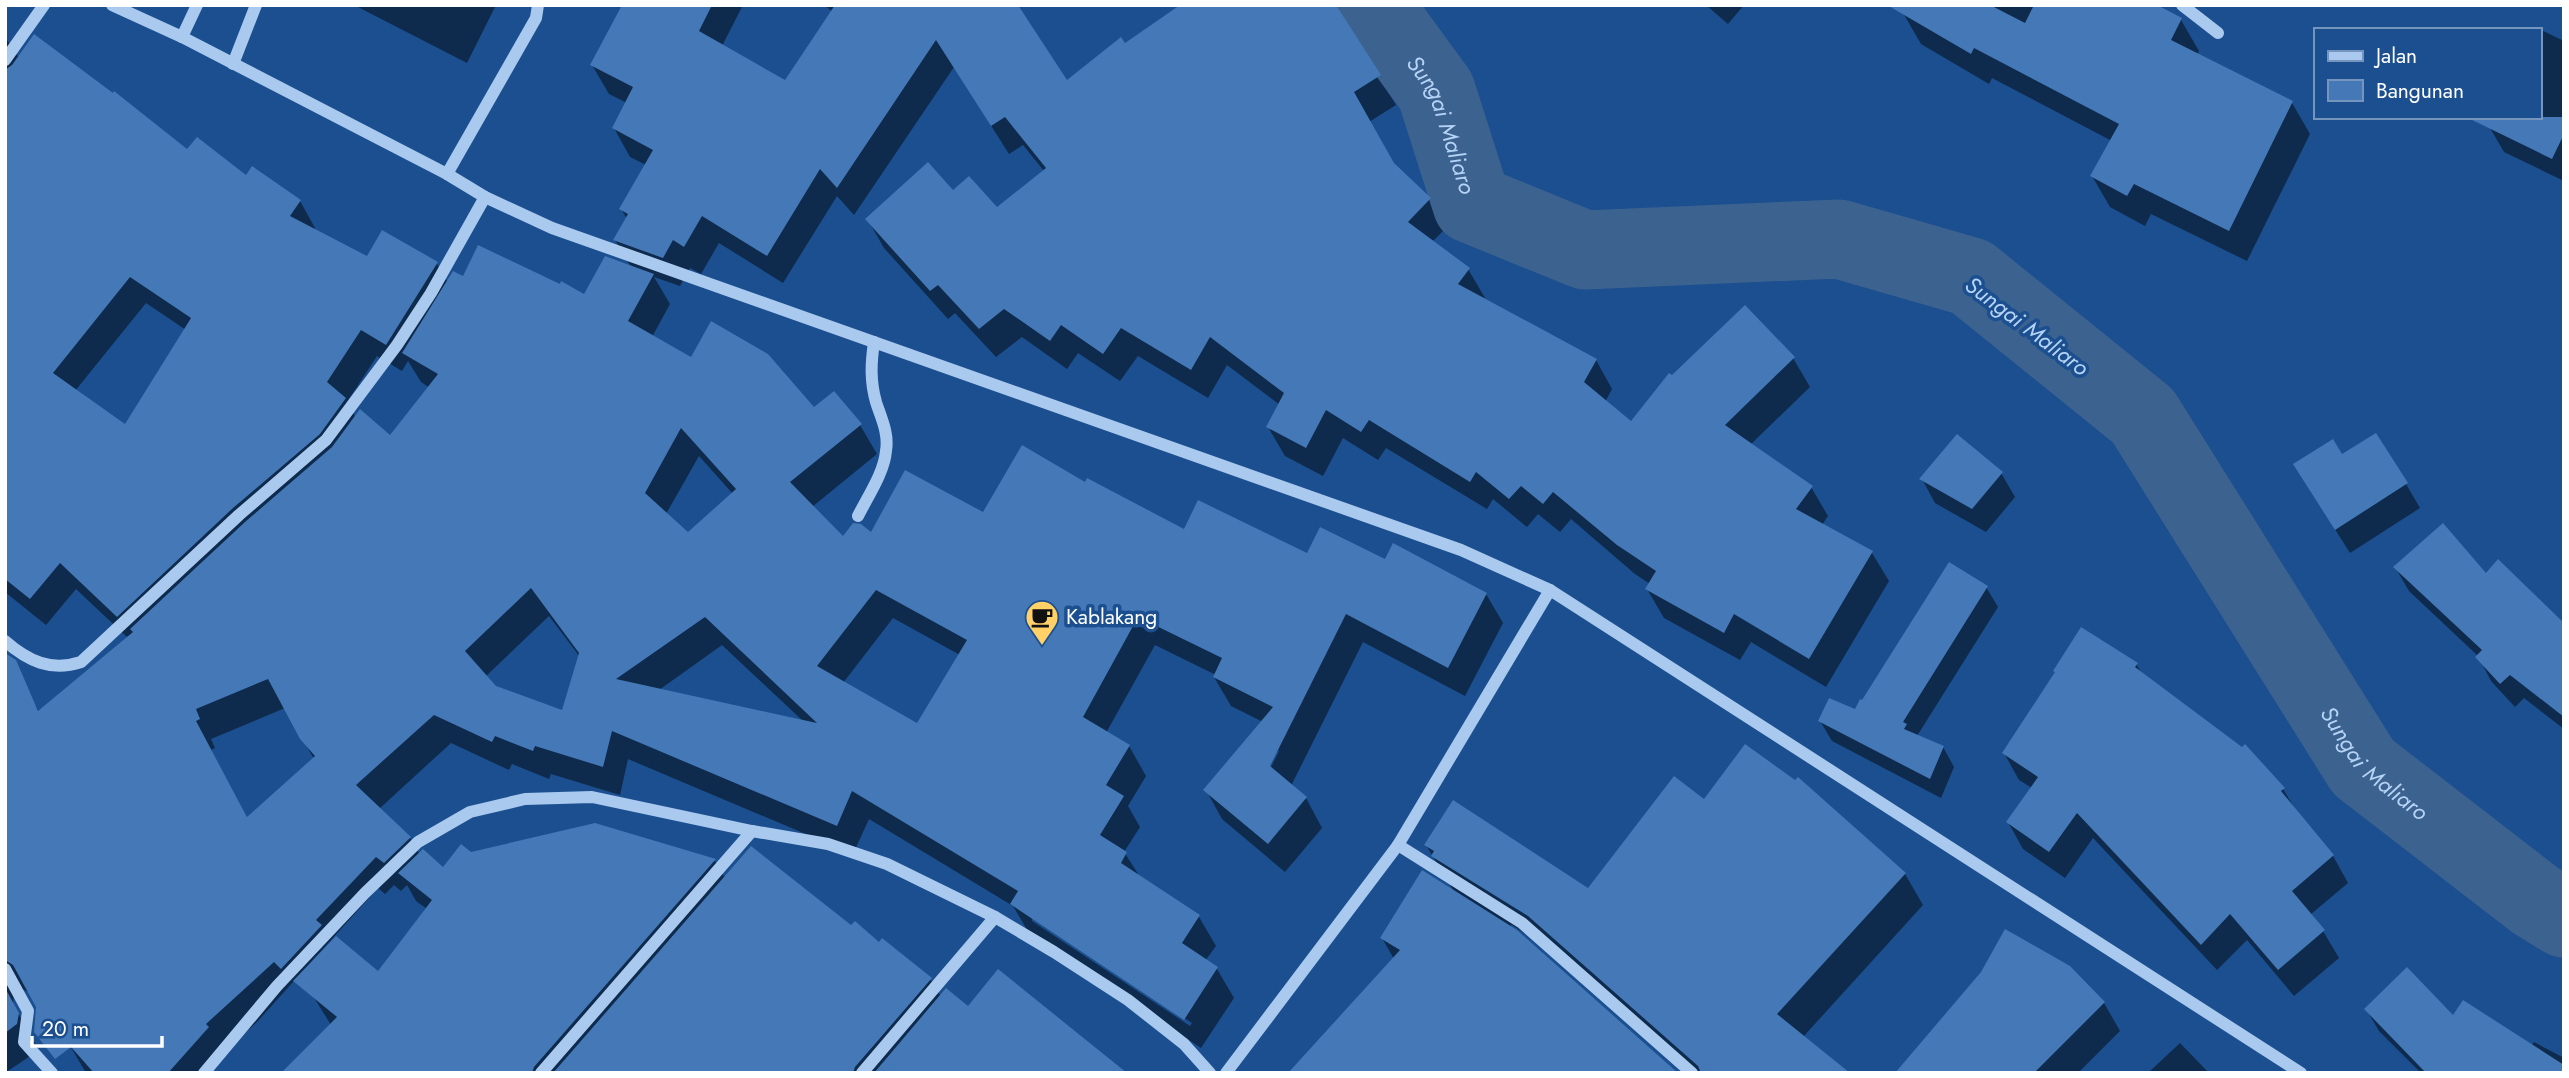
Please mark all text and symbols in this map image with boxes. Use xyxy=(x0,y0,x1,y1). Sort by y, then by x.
legend xyxy=(2314,28,2541,119)
text: Jalan xyxy=(2373,41,2417,71)
water label: Sungai Maliaro xyxy=(1398,48,1485,199)
text: Bangunan xyxy=(2376,76,2464,106)
water label: Sungai Maliaro xyxy=(1958,268,2097,385)
cafe icon: Kablakang xyxy=(1023,598,1061,647)
place label: Kablakang xyxy=(1066,602,1157,632)
water label: Sungai Maliaro xyxy=(2312,699,2436,829)
scale bar xyxy=(32,1004,161,1048)
text: 20 m xyxy=(42,1014,89,1044)

